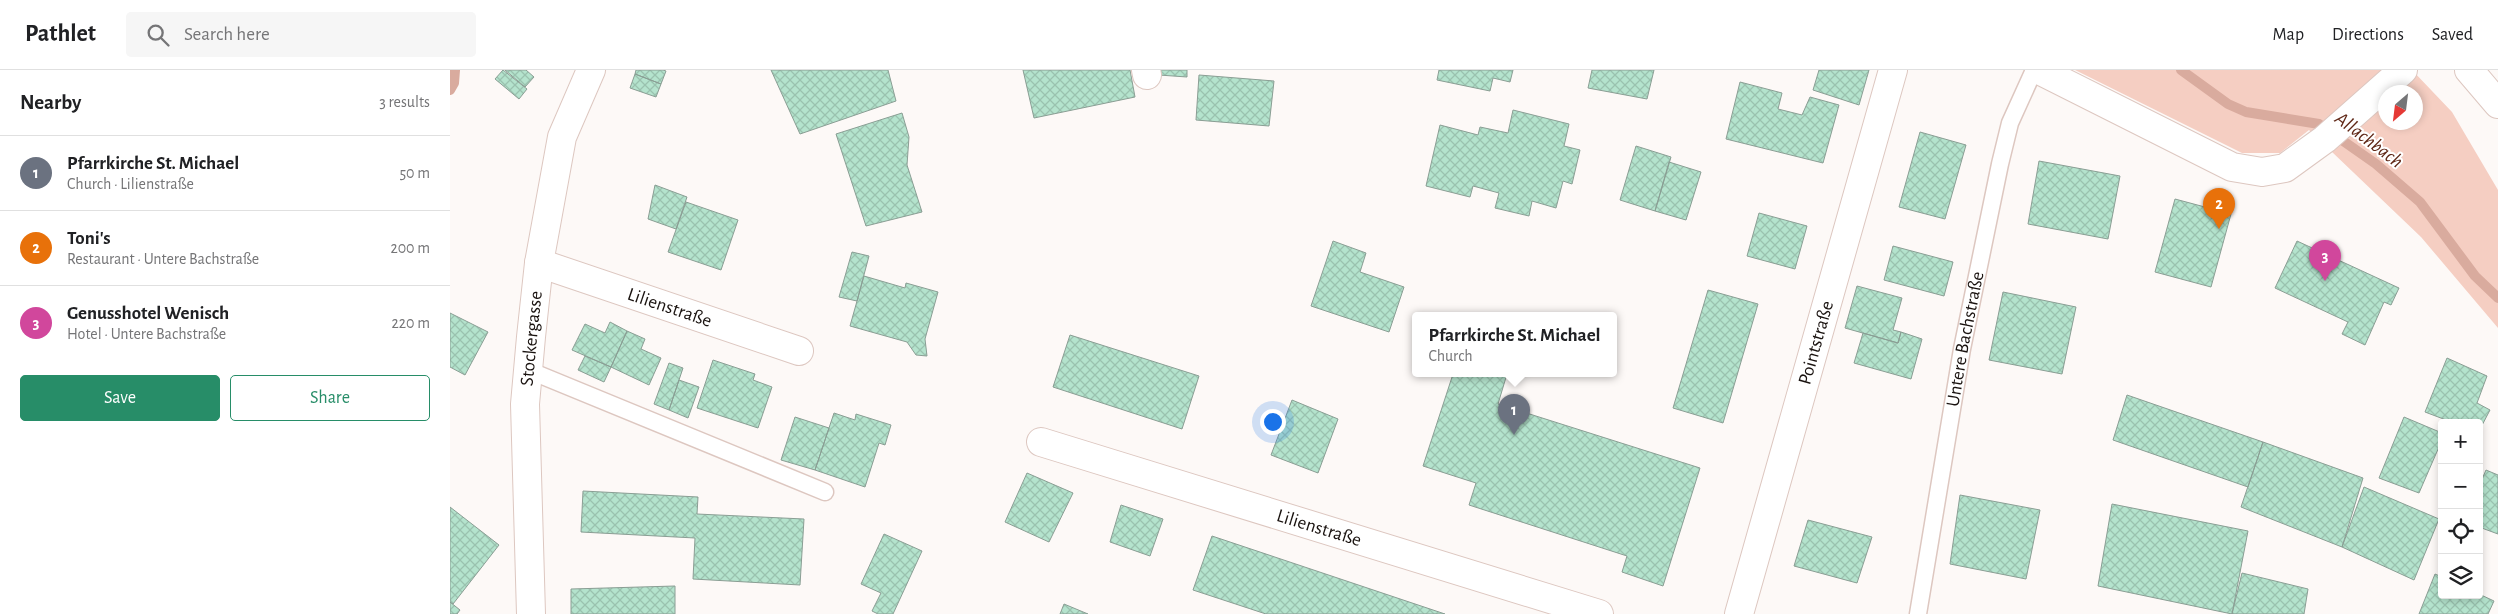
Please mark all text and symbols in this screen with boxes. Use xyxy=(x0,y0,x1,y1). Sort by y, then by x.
search box xyxy=(126,12,476,57)
icon: search xyxy=(144,21,172,49)
text: Pathlet xyxy=(25,22,96,46)
text: Search here xyxy=(184,25,270,44)
text: Map xyxy=(2273,26,2304,44)
text: Directions xyxy=(2332,26,2404,44)
text: Saved xyxy=(2432,26,2473,44)
north arrow xyxy=(2378,85,2423,130)
text: Nearby xyxy=(20,92,81,113)
text: 3 results xyxy=(379,94,430,110)
water label: Allachbach xyxy=(2331,108,2407,172)
text: Pfarrkirche St. Michael xyxy=(67,154,239,173)
text: 1 xyxy=(33,165,39,181)
text: 50 m xyxy=(399,165,430,181)
text: Church · Lilienstraße xyxy=(67,176,194,192)
pin: 2 xyxy=(2203,188,2235,229)
text: Toni's xyxy=(67,229,111,248)
text: 2 xyxy=(32,240,40,256)
text: 200 m xyxy=(390,240,430,256)
pin: 3 xyxy=(2309,240,2341,281)
text: Restaurant · Untere Bachstraße xyxy=(67,251,259,267)
street label: Untere Bachstraße xyxy=(1943,270,1987,408)
street label: Lilienstraße xyxy=(625,284,714,330)
street label: Stockergasse xyxy=(517,290,545,387)
street label: Pointstraße xyxy=(1795,299,1837,387)
text: Genusshotel Wenisch xyxy=(67,304,229,323)
popup xyxy=(1412,312,1617,377)
text: 3 xyxy=(33,315,39,331)
text: 220 m xyxy=(392,315,430,331)
text: Hotel · Untere Bachstraße xyxy=(67,326,226,342)
text: Pfarrkirche St. Michael xyxy=(1428,326,1601,345)
text: Church xyxy=(1428,348,1473,364)
button: Save xyxy=(20,375,220,421)
button: Share xyxy=(230,375,430,421)
pin: 1 xyxy=(1498,394,1530,435)
your location xyxy=(1260,409,1286,435)
map controls xyxy=(2438,419,2483,599)
button: + xyxy=(2438,419,2483,464)
button: − xyxy=(2438,464,2483,509)
street label: Lilienstraße xyxy=(1274,506,1364,550)
button: locate xyxy=(2438,509,2483,554)
button: layers xyxy=(2438,554,2483,599)

